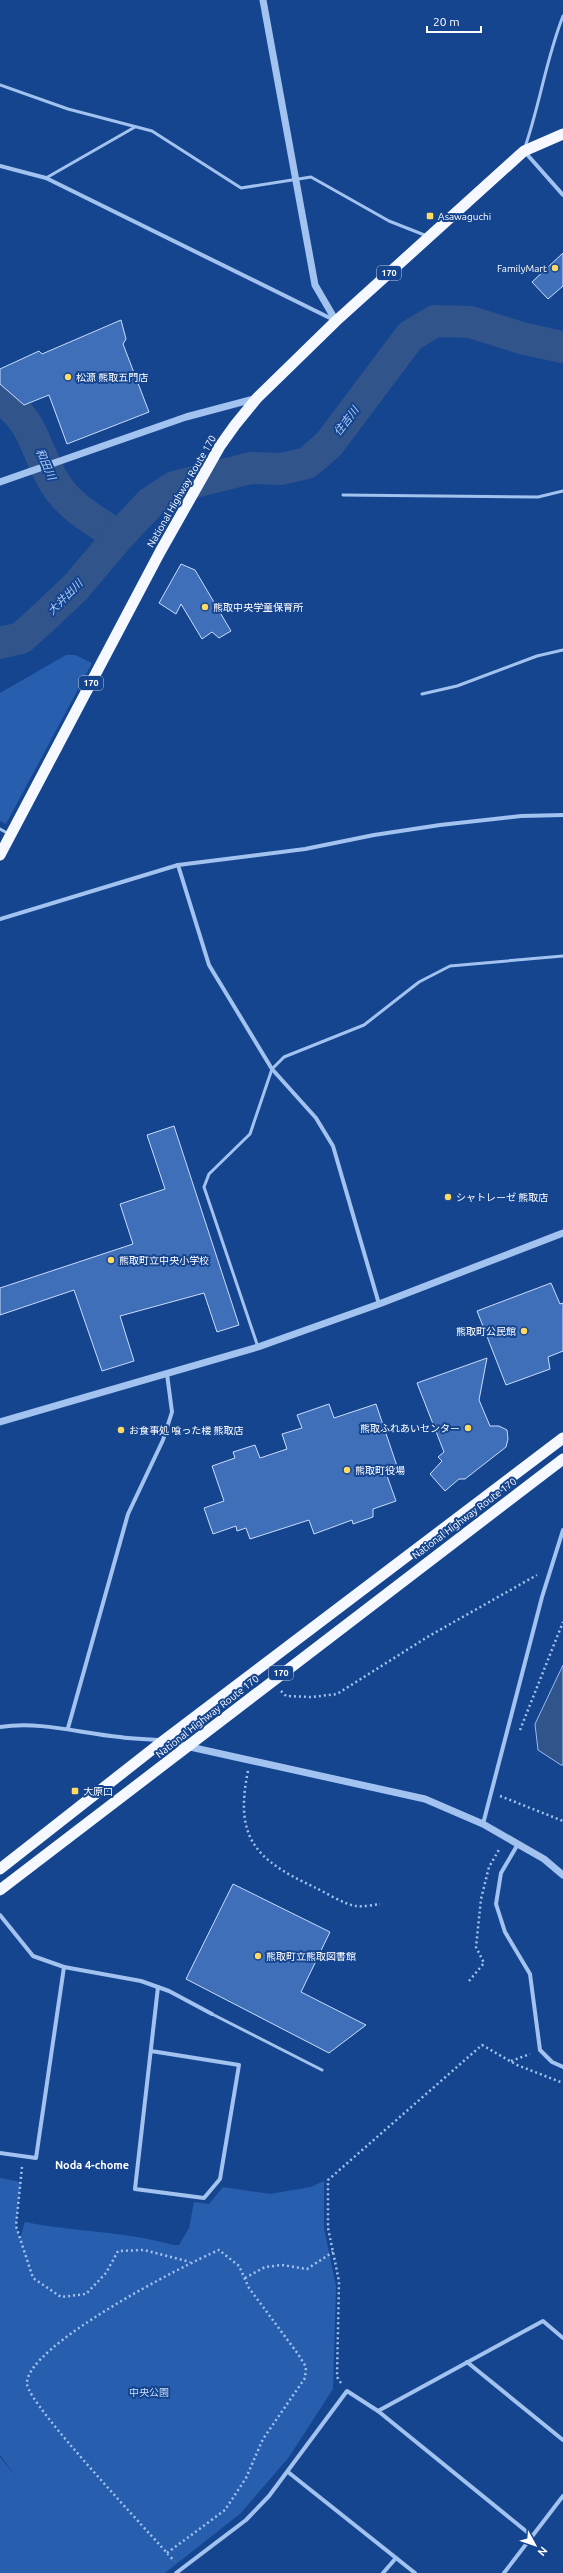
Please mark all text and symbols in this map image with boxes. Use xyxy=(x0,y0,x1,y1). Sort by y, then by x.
scale bar xyxy=(427,8,481,34)
text: 20 m xyxy=(433,15,460,28)
marker: Asawaguchi xyxy=(425,211,435,221)
place label: Asawaguchi xyxy=(438,211,491,222)
place label: FamilyMart xyxy=(497,263,547,274)
marker: FamilyMart xyxy=(550,263,560,273)
road number: 170 xyxy=(377,266,401,280)
marker: 松源 熊取五門店 xyxy=(63,372,73,382)
place label: 松源 熊取五門店 xyxy=(76,372,148,383)
water label: 住吉川 xyxy=(331,403,361,438)
street label: National Highway Route 170 xyxy=(145,433,218,549)
water label: 和田川 xyxy=(34,446,59,482)
water label: 大井出川 xyxy=(45,576,86,617)
marker: 熊取中央学童保育所 xyxy=(200,602,210,612)
place label: 熊取中央学童保育所 xyxy=(213,602,303,613)
road number: 170 xyxy=(79,676,103,690)
marker: シャトレーゼ 熊取店 xyxy=(443,1192,453,1202)
place label: シャトレーゼ 熊取店 xyxy=(456,1192,548,1203)
marker: 熊取町立中央小学校 xyxy=(106,1255,116,1265)
place label: 熊取町立中央小学校 xyxy=(119,1255,209,1266)
place label: 熊取町公民館 xyxy=(456,1326,516,1337)
marker: 熊取町公民館 xyxy=(519,1326,529,1336)
place label: 熊取ふれあいセンター xyxy=(360,1423,460,1434)
marker: 熊取ふれあいセンター xyxy=(463,1423,473,1433)
marker: お食事処 喰った楼 熊取店 xyxy=(116,1425,126,1435)
place label: お食事処 喰った楼 熊取店 xyxy=(129,1425,244,1436)
marker: 熊取町役場 xyxy=(342,1465,352,1475)
place label: 熊取町役場 xyxy=(355,1465,405,1476)
street label: National Highway Route 170 xyxy=(410,1475,519,1561)
road number: 170 xyxy=(269,1666,293,1680)
street label: National Highway Route 170 xyxy=(154,1673,261,1760)
marker: 大原口 xyxy=(70,1786,80,1796)
place label: 大原口 xyxy=(83,1786,113,1797)
marker: 熊取町立熊取図書館 xyxy=(253,1951,263,1961)
place label: 熊取町立熊取図書館 xyxy=(266,1951,356,1962)
district label: Noda 4-chome xyxy=(55,2159,129,2171)
park label: 中央公園 xyxy=(129,2387,169,2398)
north arrow xyxy=(515,2525,555,2565)
text: N xyxy=(535,2544,550,2558)

